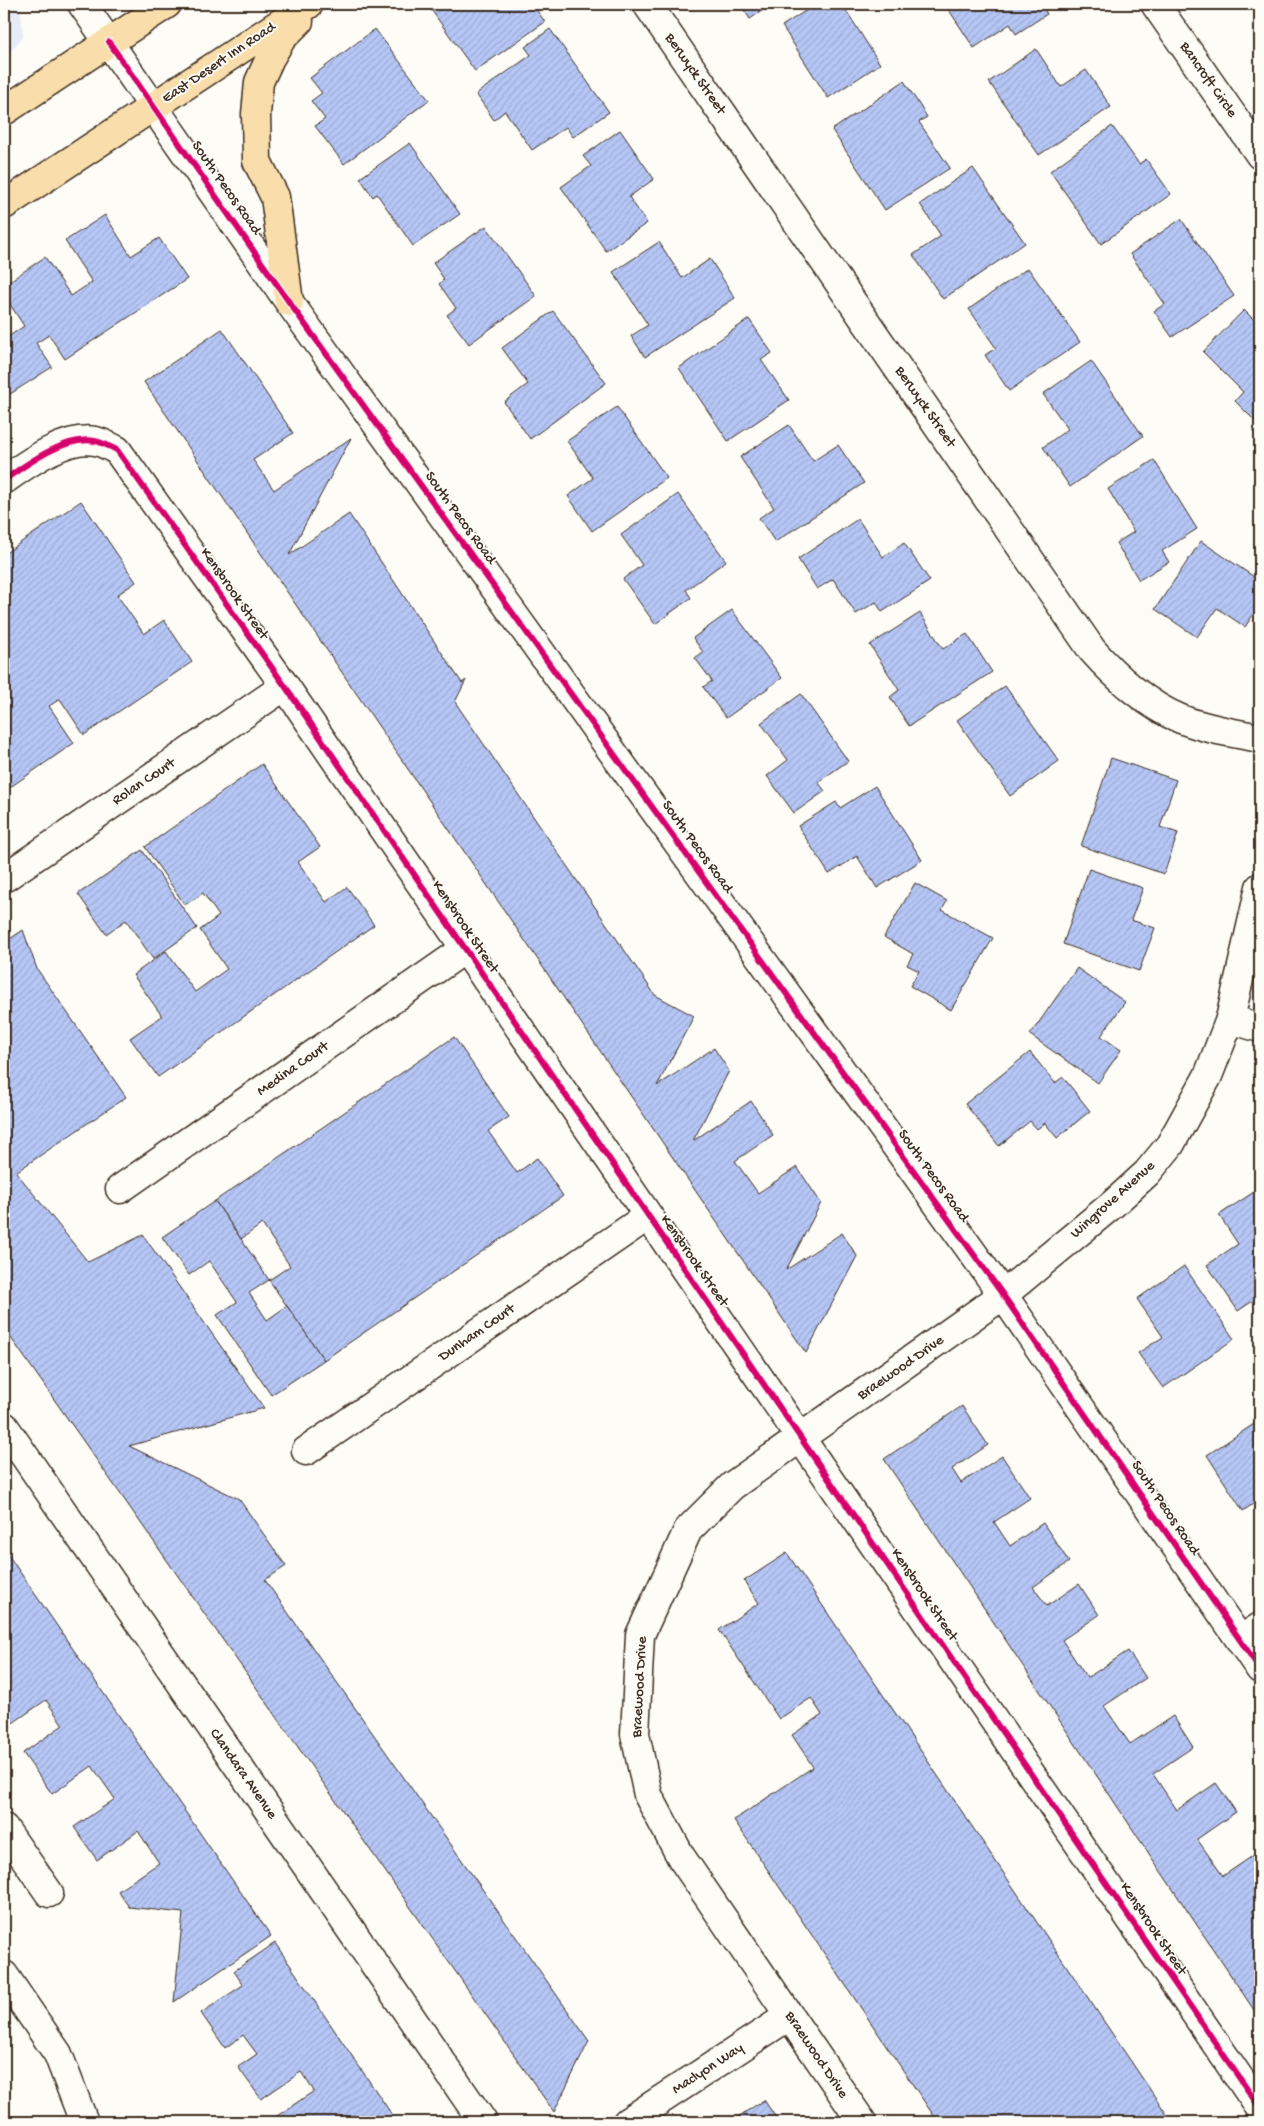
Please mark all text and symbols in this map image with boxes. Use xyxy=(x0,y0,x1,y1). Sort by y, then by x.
street label: East Desert Inn Road xyxy=(159,18,280,108)
street label: Berwyck Street xyxy=(660,29,731,120)
street label: Bancroft Circle xyxy=(1175,38,1241,122)
street label: South Pecos Road xyxy=(187,138,266,239)
street label: Berwyck Street xyxy=(890,362,961,453)
street label: South Pecos Road xyxy=(420,468,500,569)
street label: Kensbrook Street xyxy=(196,545,273,645)
street label: Rolan Court xyxy=(109,753,181,810)
street label: South Pecos Road xyxy=(657,797,737,898)
street label: Kensbrook Street xyxy=(427,877,504,978)
street label: Medina Court xyxy=(254,1037,334,1100)
street label: South Pecos Road xyxy=(893,1126,973,1227)
street label: Wingrove Avenue xyxy=(1067,1157,1159,1243)
street label: Kensbrook Street xyxy=(656,1212,733,1312)
street label: Dunham Court xyxy=(435,1299,520,1366)
street label: Braewood Drive xyxy=(854,1331,948,1405)
street label: South Pecos Road xyxy=(1127,1457,1204,1560)
street label: Kensbrook Street xyxy=(886,1545,963,1646)
street label: Braewood Drive xyxy=(628,1636,652,1739)
street label: Clandara Avenue xyxy=(205,1725,281,1823)
street label: Kensbrook Street xyxy=(1115,1879,1192,1980)
street label: Braewood Drive xyxy=(780,2007,852,2102)
street label: Maclyon Way xyxy=(669,2039,748,2099)

